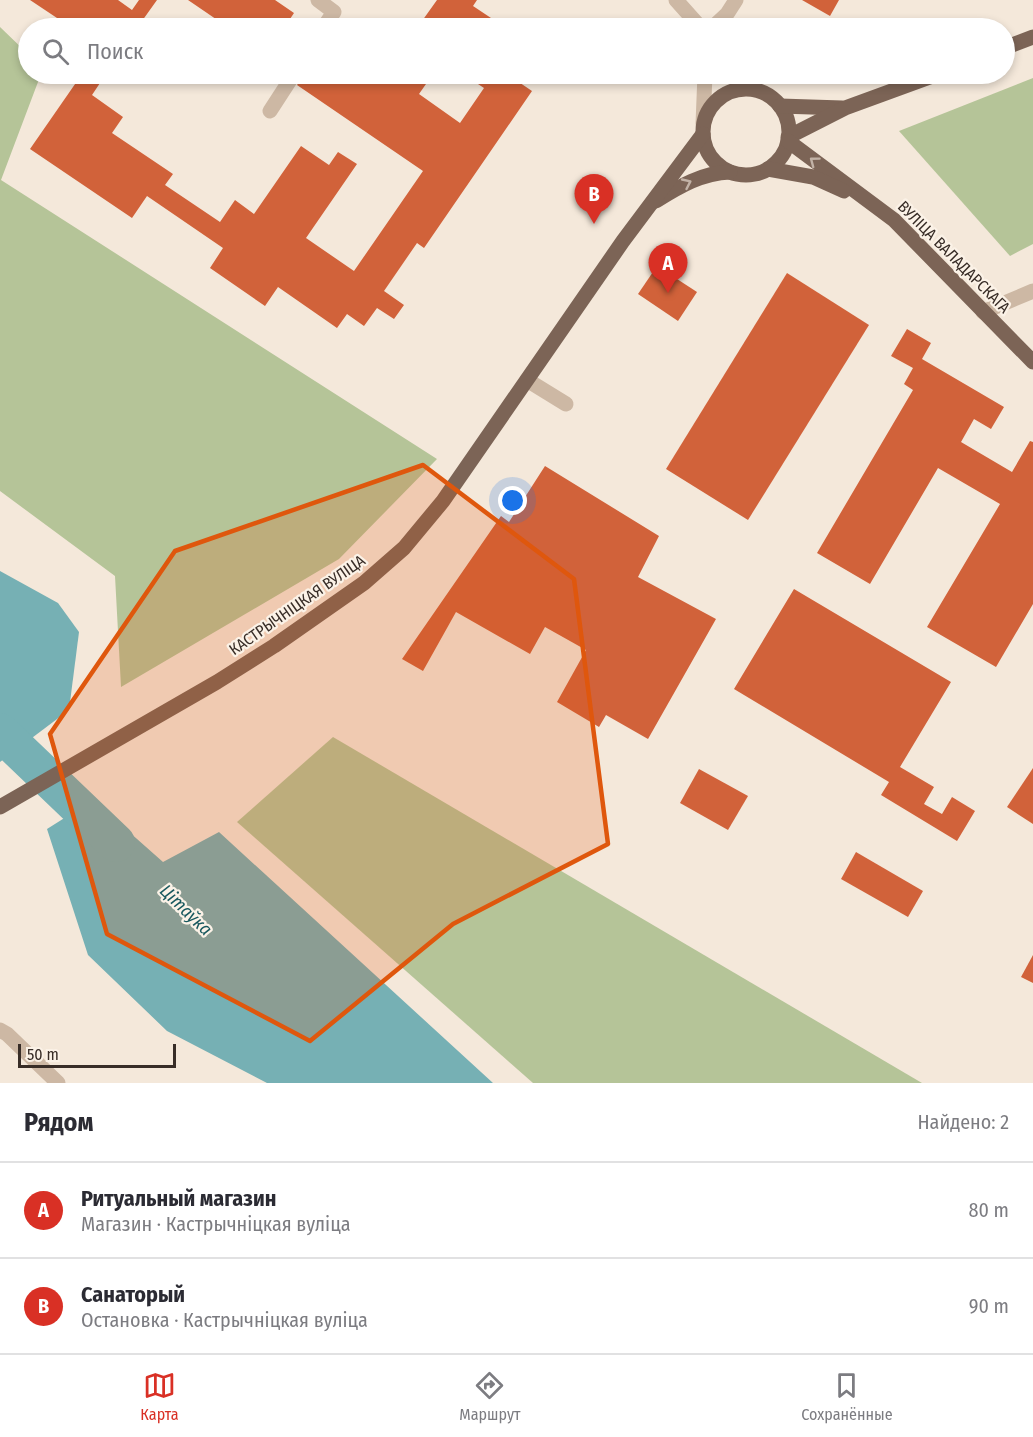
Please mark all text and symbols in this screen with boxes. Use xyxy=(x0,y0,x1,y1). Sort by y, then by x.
search box xyxy=(18,18,1015,84)
icon: search xyxy=(39,35,72,68)
text: Поиск xyxy=(87,38,143,65)
one-way arrow xyxy=(810,157,821,168)
pin: B xyxy=(574,174,614,224)
one-way arrow xyxy=(681,179,692,191)
street label: ВУЛІЦА ВАЛАДАРСКАГА xyxy=(894,197,1015,318)
pin: A xyxy=(648,244,688,293)
your location xyxy=(498,486,527,515)
street label: КАСТРЫЧНІЦКАЯ ВУЛІЦА xyxy=(225,551,369,659)
water label: Цітаўка xyxy=(155,880,217,940)
scale bar xyxy=(18,1041,176,1068)
text: 50 m xyxy=(27,1045,59,1064)
text: Рядом xyxy=(24,1107,93,1138)
text: Найдено: 2 xyxy=(917,1110,1009,1134)
text: Ритуальный магазин xyxy=(81,1185,277,1212)
text: A xyxy=(38,1198,49,1222)
text: 80 m xyxy=(969,1198,1009,1222)
text: Магазин · Кастрычніцкая вуліца xyxy=(81,1212,351,1236)
text: Санаторый xyxy=(81,1281,185,1308)
text: B xyxy=(38,1294,49,1318)
text: 90 m xyxy=(969,1294,1009,1318)
text: Остановка · Кастрычніцкая вуліца xyxy=(81,1308,368,1332)
tab: Карта xyxy=(140,1369,179,1424)
tab: Маршрут xyxy=(459,1369,521,1424)
tab: Сохранённые xyxy=(801,1369,893,1424)

